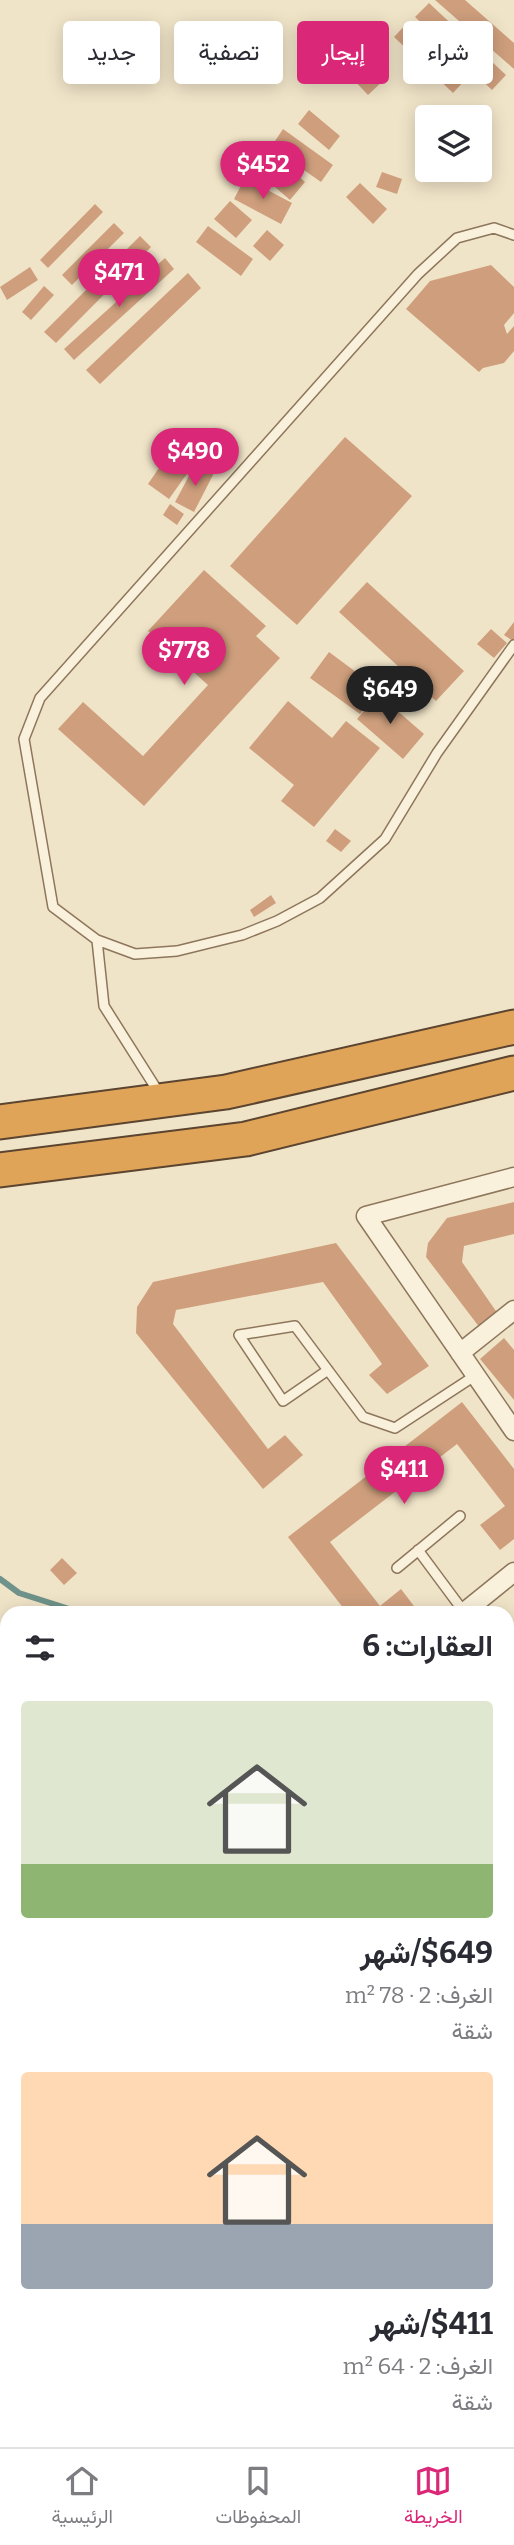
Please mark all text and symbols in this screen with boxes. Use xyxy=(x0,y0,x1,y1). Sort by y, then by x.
chip: جديد xyxy=(63,21,160,84)
chip: تصفية xyxy=(174,21,283,84)
chip: إيجار xyxy=(297,21,389,84)
chip: شراء xyxy=(403,21,493,84)
map controls xyxy=(415,105,492,182)
button: layers xyxy=(415,105,492,182)
pin: $452 xyxy=(222,142,304,201)
text: $452 xyxy=(236,150,290,178)
pin: $471 xyxy=(78,250,160,309)
text: $471 xyxy=(94,258,144,286)
pin: $490 xyxy=(154,428,236,488)
text: $490 xyxy=(167,437,223,465)
pin: $778 xyxy=(143,628,225,687)
text: $778 xyxy=(158,636,210,664)
pin: $649 xyxy=(349,666,431,726)
text: $649 xyxy=(362,675,418,703)
pin: $411 xyxy=(363,1446,445,1506)
text: $411 xyxy=(380,1455,428,1483)
text: العقارات: 6 xyxy=(362,1628,493,1664)
icon: filters xyxy=(21,1629,59,1667)
icon: home xyxy=(194,1746,320,1872)
text: $649/شهر xyxy=(360,1935,493,1971)
text: الغرف: 2 · 78 m² xyxy=(345,1981,493,2009)
text: شقة xyxy=(451,2017,493,2045)
icon: home xyxy=(194,2117,320,2243)
text: $411/شهر xyxy=(370,2306,493,2342)
text: الغرف: 2 · 64 m² xyxy=(343,2352,493,2380)
text: شقة xyxy=(451,2388,493,2416)
tab: الرئيسية xyxy=(51,2462,113,2533)
tab: المحفوظات xyxy=(216,2462,301,2533)
tab: الخريطة xyxy=(404,2462,463,2533)

